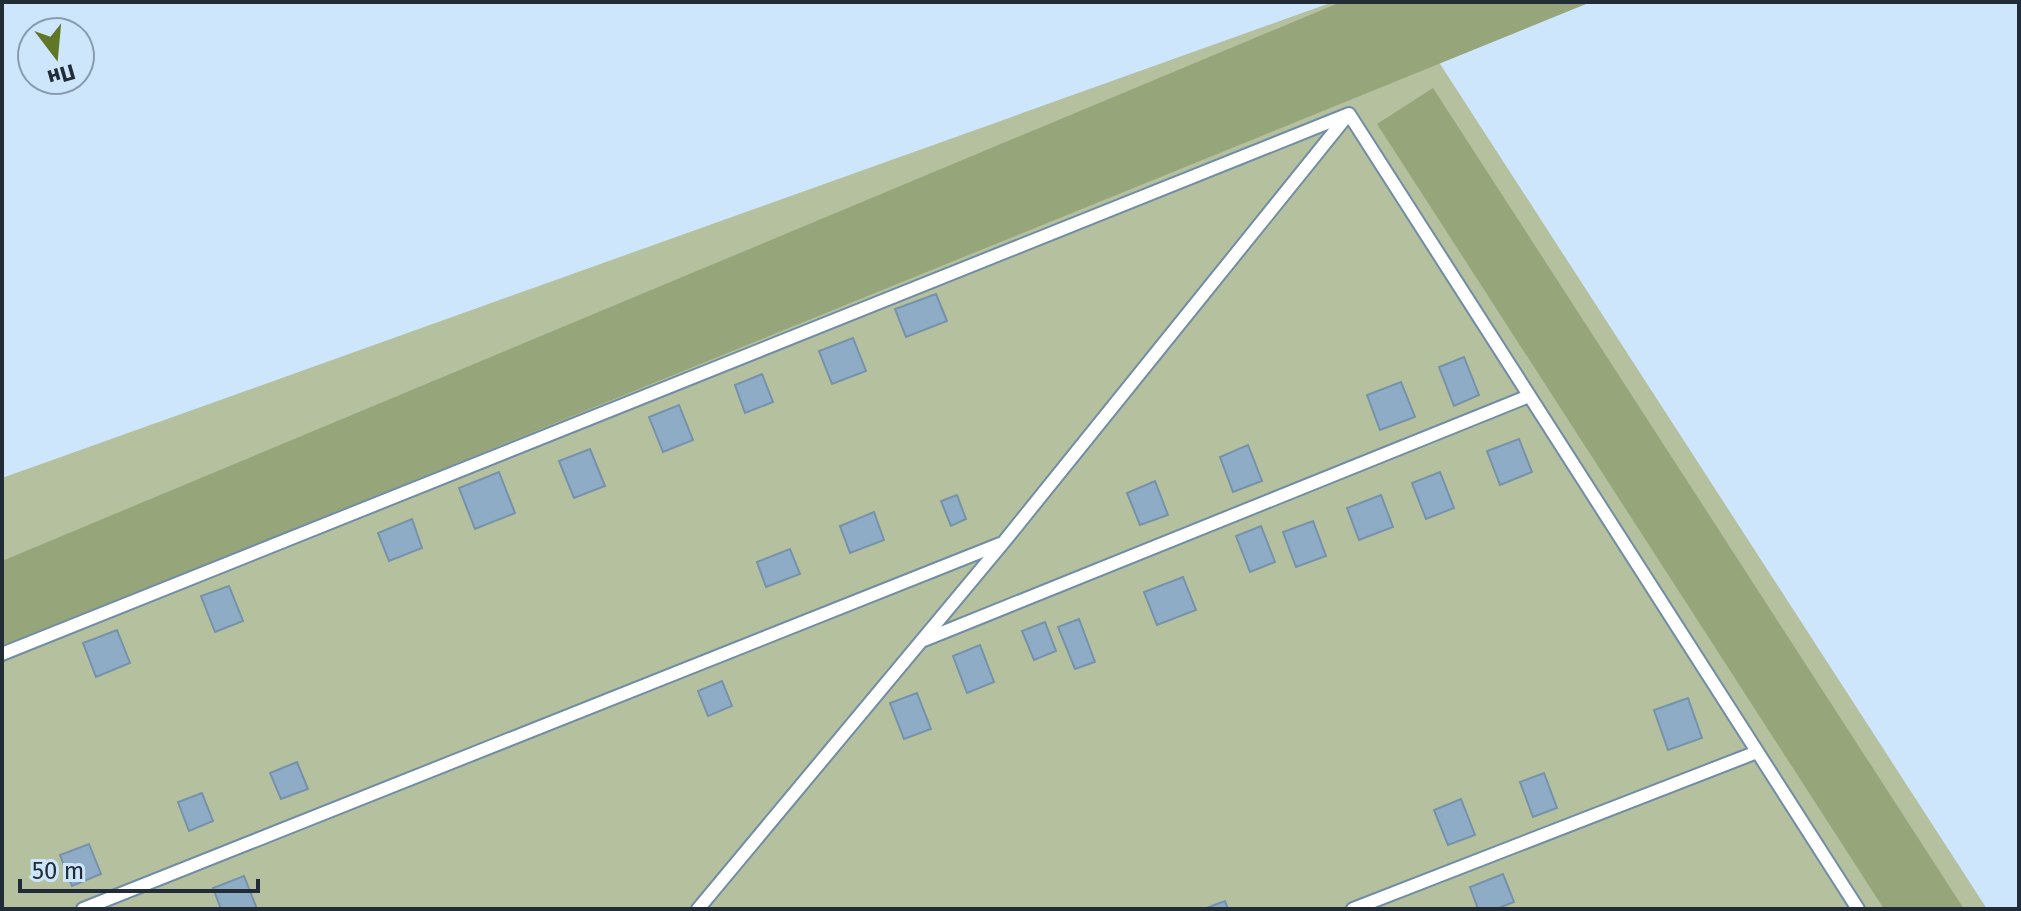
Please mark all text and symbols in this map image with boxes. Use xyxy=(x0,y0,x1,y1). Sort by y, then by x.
north arrow xyxy=(16,16,96,96)
text: Пн xyxy=(44,58,78,92)
scale bar xyxy=(20,843,258,893)
text: 50 m xyxy=(32,857,84,885)

